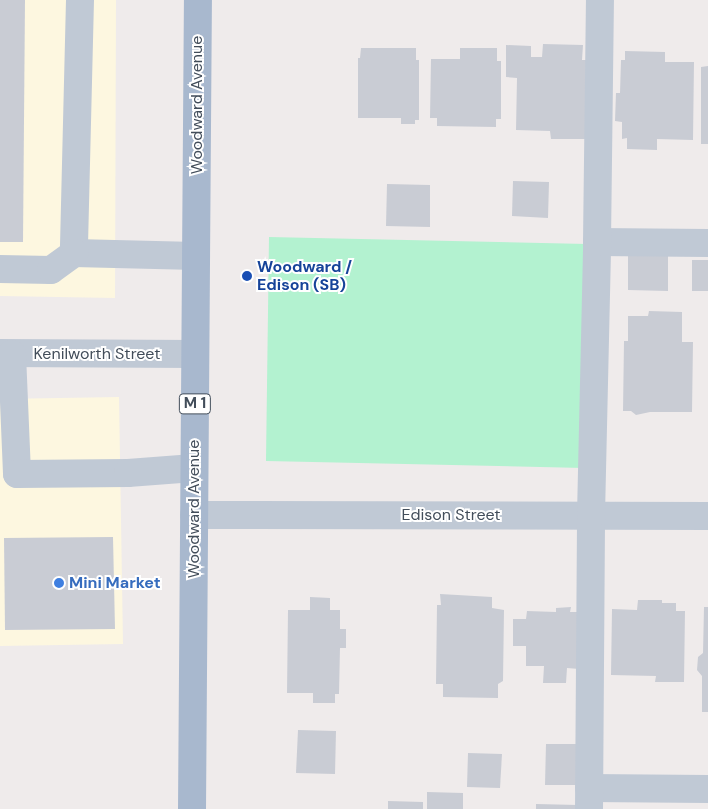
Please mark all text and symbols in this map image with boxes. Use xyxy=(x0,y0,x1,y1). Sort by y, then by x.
street label: Woodward Avenue xyxy=(187,36,207,174)
place label: Woodward / Edison (SB) xyxy=(257,257,352,295)
marker: Woodward / Edison (SB) xyxy=(241,270,253,282)
street label: Kenilworth Street xyxy=(34,344,160,364)
road number: M 1 xyxy=(179,392,211,416)
street label: Woodward Avenue xyxy=(184,440,204,578)
street label: Edison Street xyxy=(401,505,501,525)
place label: Mini Market xyxy=(69,573,161,593)
marker: Mini Market xyxy=(53,577,65,589)

